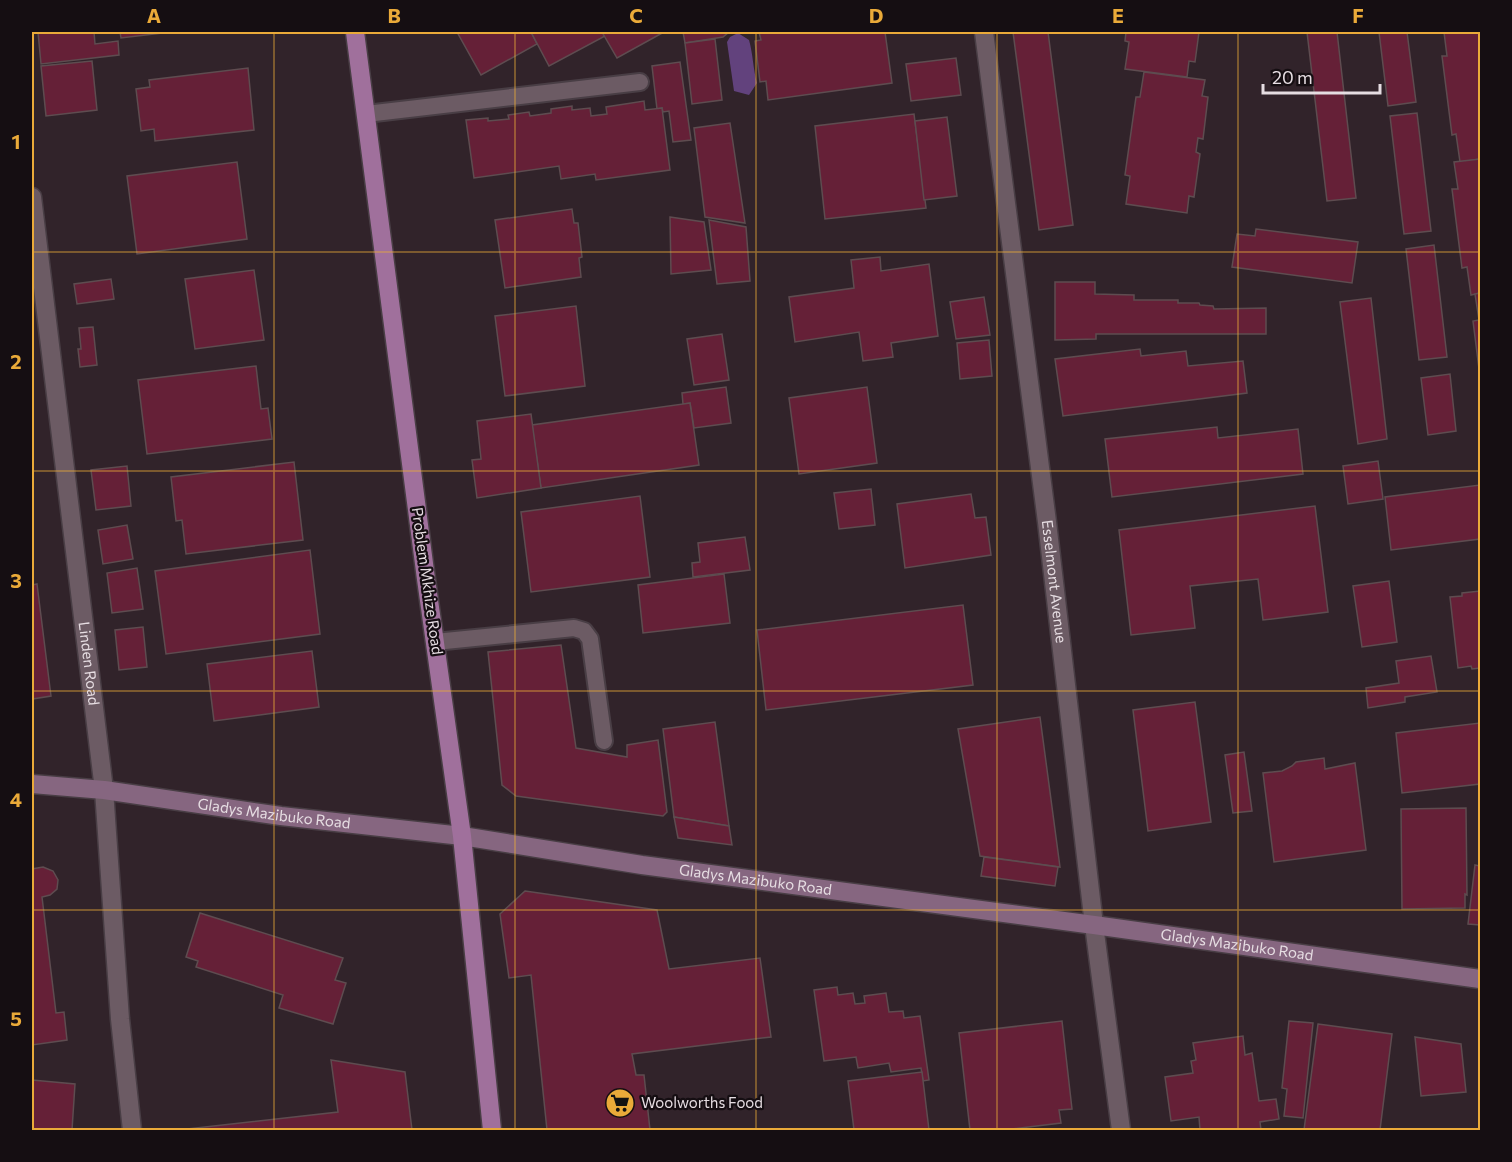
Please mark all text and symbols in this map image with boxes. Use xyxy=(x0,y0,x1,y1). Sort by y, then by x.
text: A xyxy=(147,3,161,27)
text: B xyxy=(387,3,401,27)
text: C xyxy=(629,3,643,27)
text: D xyxy=(869,3,883,27)
text: E xyxy=(1112,3,1124,27)
text: F xyxy=(1352,3,1364,27)
scale bar xyxy=(1263,57,1380,95)
text: 20 m xyxy=(1272,66,1313,88)
text: 1 xyxy=(11,129,21,153)
text: 2 xyxy=(10,349,22,373)
street label: Problem Mkhize Road xyxy=(409,506,447,656)
street label: Esselmont Avenue xyxy=(1039,519,1071,644)
text: 3 xyxy=(10,568,22,592)
street label: Linden Road xyxy=(76,621,104,706)
text: 4 xyxy=(10,787,22,811)
street label: Gladys Mazibuko Road xyxy=(197,794,352,832)
street label: Gladys Mazibuko Road xyxy=(678,860,833,898)
street label: Gladys Mazibuko Road xyxy=(1160,924,1315,964)
text: 5 xyxy=(10,1006,22,1030)
supermarket icon: Woolworths Food xyxy=(604,1087,636,1119)
place label: Woolworths Food xyxy=(641,1093,763,1111)

